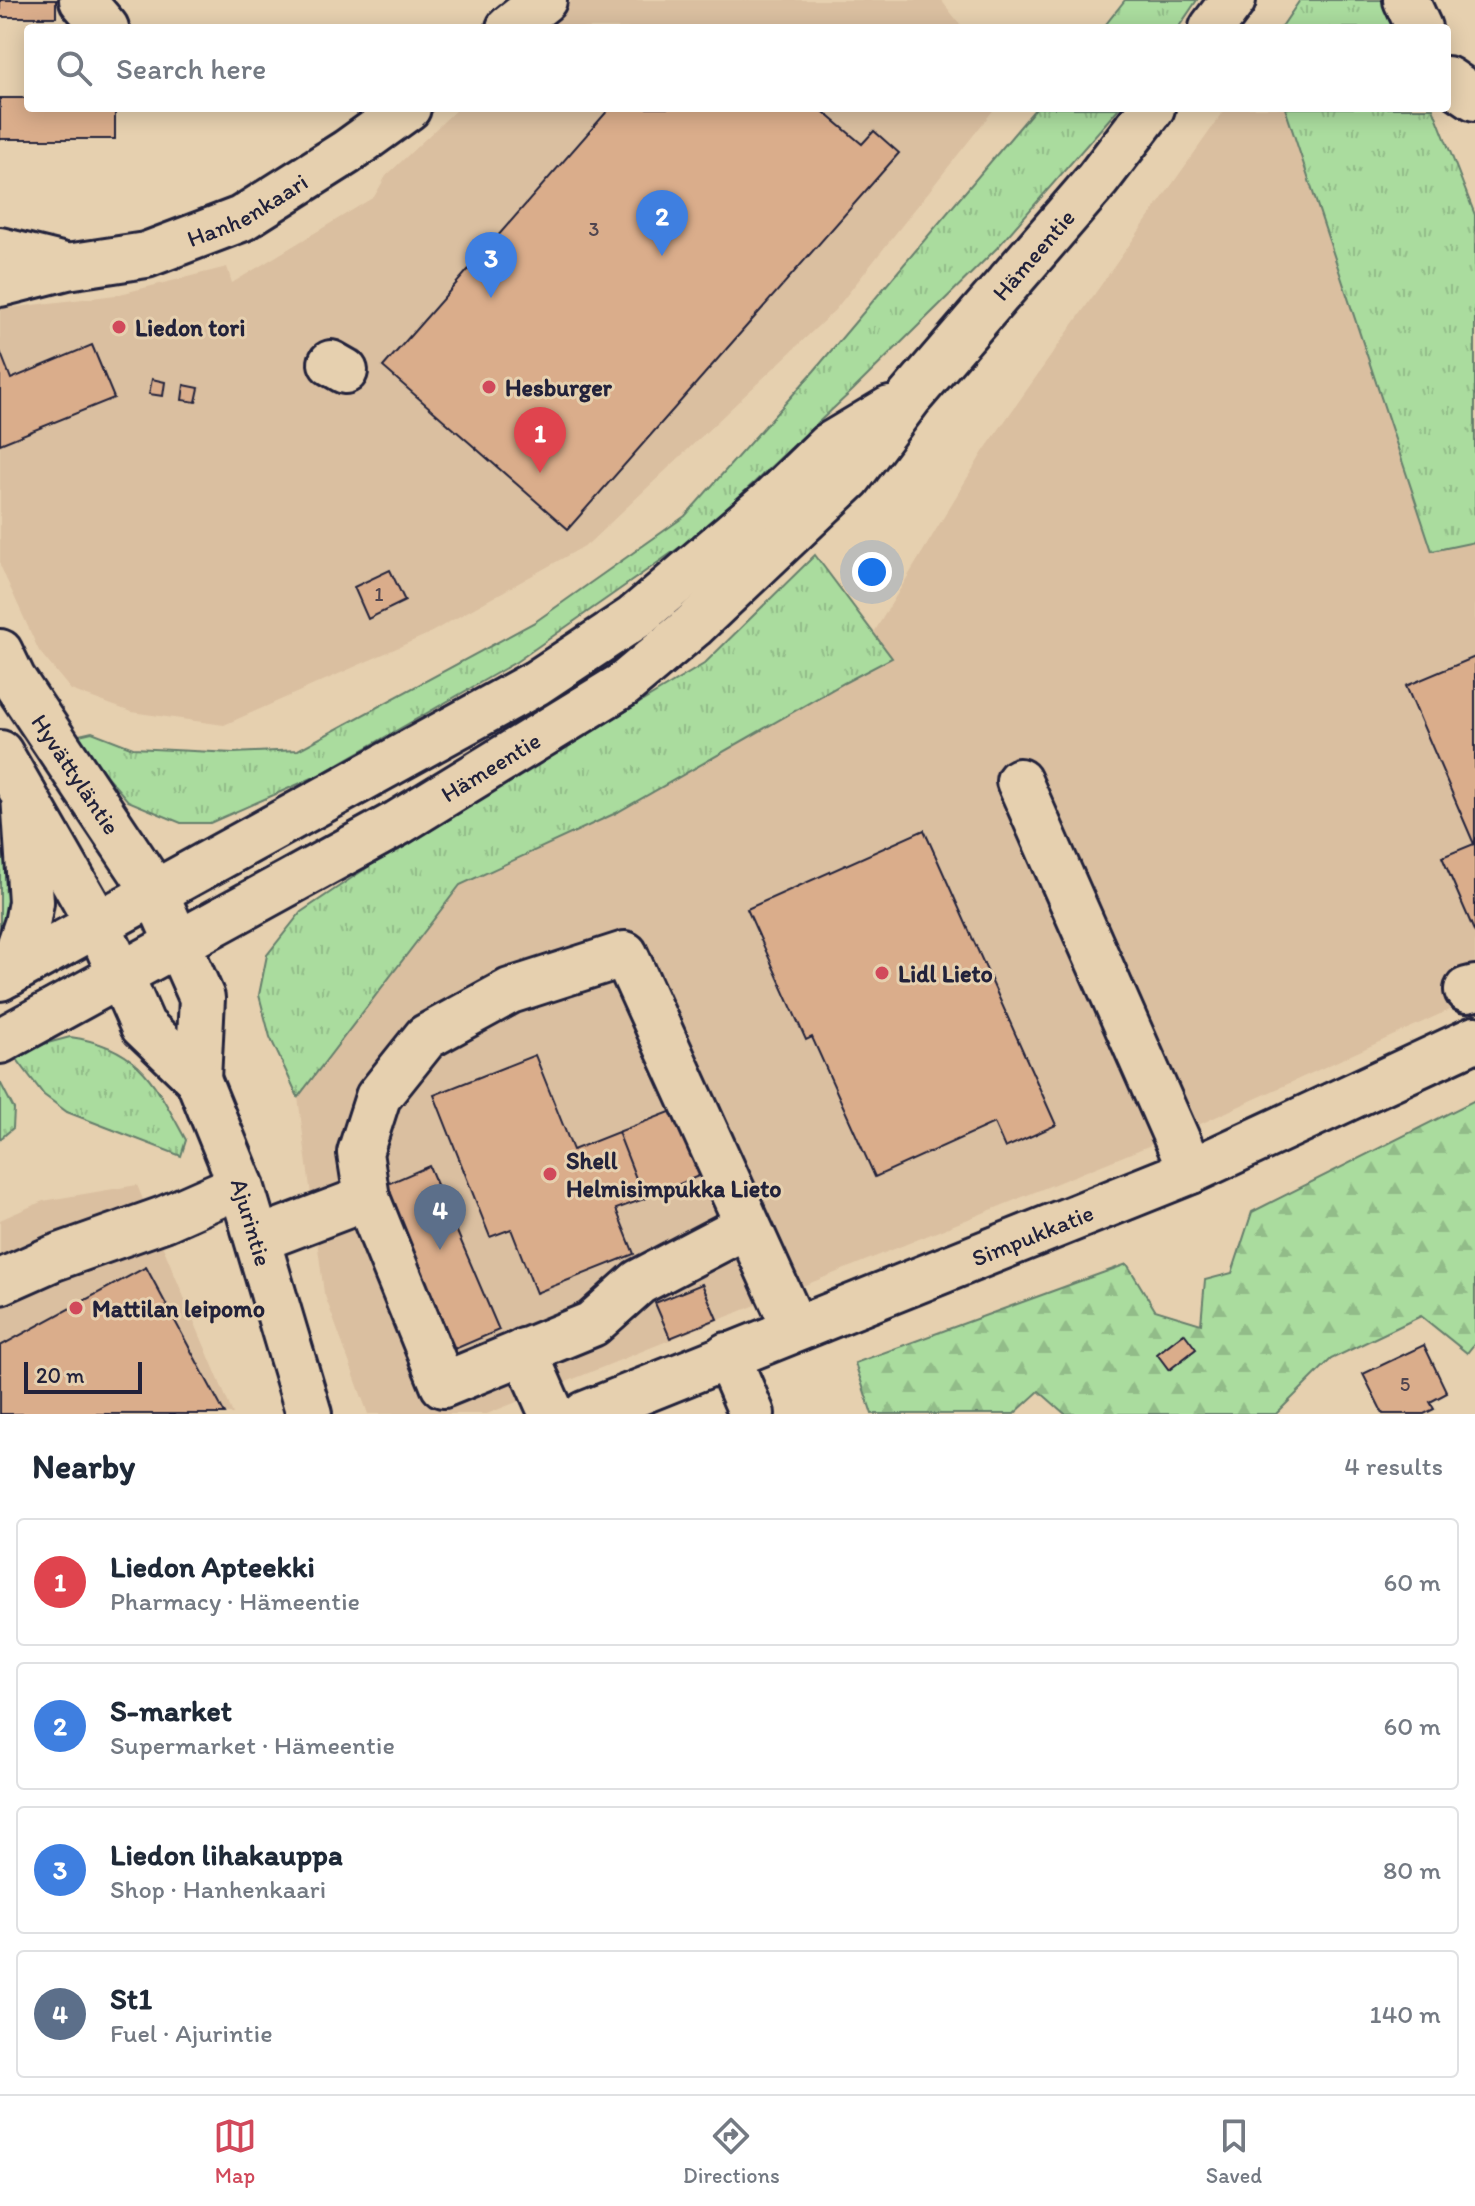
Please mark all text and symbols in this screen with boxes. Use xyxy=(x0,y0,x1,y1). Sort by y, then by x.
search box xyxy=(24,24,1451,112)
icon: search xyxy=(52,46,96,90)
text: Search here xyxy=(116,50,266,87)
street label: Hanhenkaari xyxy=(183,166,313,253)
pin: 2 xyxy=(636,190,688,256)
street label: Hämeentie xyxy=(985,203,1080,306)
house number: 3 xyxy=(589,217,600,241)
pin: 3 xyxy=(465,232,517,298)
place label: Liedon tori xyxy=(135,313,245,342)
marker: Liedon tori xyxy=(110,318,128,336)
place label: Hesburger xyxy=(505,373,613,403)
marker: Hesburger xyxy=(480,378,498,396)
pin: 1 xyxy=(514,407,566,473)
your location xyxy=(852,552,892,592)
house number: 1 xyxy=(374,582,384,606)
street label: Hyvättyläntie xyxy=(26,708,127,840)
street label: Hämeentie xyxy=(435,725,545,808)
place label: Lidl Lieto xyxy=(898,959,993,988)
marker: Lidl Lieto xyxy=(873,964,891,982)
place label: Shell Helmisimpukka Lieto xyxy=(566,1146,781,1204)
marker: Shell Helmisimpukka Lieto xyxy=(541,1165,559,1183)
street label: Ajurintie xyxy=(225,1175,279,1269)
pin: 4 xyxy=(414,1184,466,1250)
street label: Simpukkatie xyxy=(967,1197,1097,1272)
place label: Mattilan leipomo xyxy=(92,1294,265,1324)
marker: Mattilan leipomo xyxy=(67,1299,85,1317)
scale bar xyxy=(24,1358,142,1394)
text: 20 m xyxy=(36,1362,85,1389)
house number: 5 xyxy=(1400,1372,1410,1396)
text: Nearby xyxy=(32,1446,135,1487)
text: 4 results xyxy=(1344,1450,1443,1482)
text: Liedon Apteekki xyxy=(110,1548,315,1585)
text: 1 xyxy=(54,1566,66,1598)
text: 60 m xyxy=(1384,1566,1441,1598)
text: Pharmacy · Hämeentie xyxy=(110,1585,360,1617)
text: S-market xyxy=(110,1692,232,1729)
text: 2 xyxy=(53,1710,67,1742)
text: 60 m xyxy=(1384,1710,1441,1742)
text: Supermarket · Hämeentie xyxy=(110,1729,395,1761)
text: Liedon lihakauppa xyxy=(110,1836,343,1873)
text: 3 xyxy=(53,1854,67,1886)
text: 80 m xyxy=(1383,1854,1441,1886)
text: Shop · Hanhenkaari xyxy=(110,1873,326,1905)
text: St1 xyxy=(110,1980,152,2017)
text: 4 xyxy=(52,1998,68,2030)
text: 140 m xyxy=(1370,1998,1441,2030)
text: Fuel · Ajurintie xyxy=(110,2017,273,2049)
tab: Map xyxy=(213,2114,257,2189)
tab: Directions xyxy=(683,2114,780,2189)
tab: Saved xyxy=(1206,2114,1262,2189)

